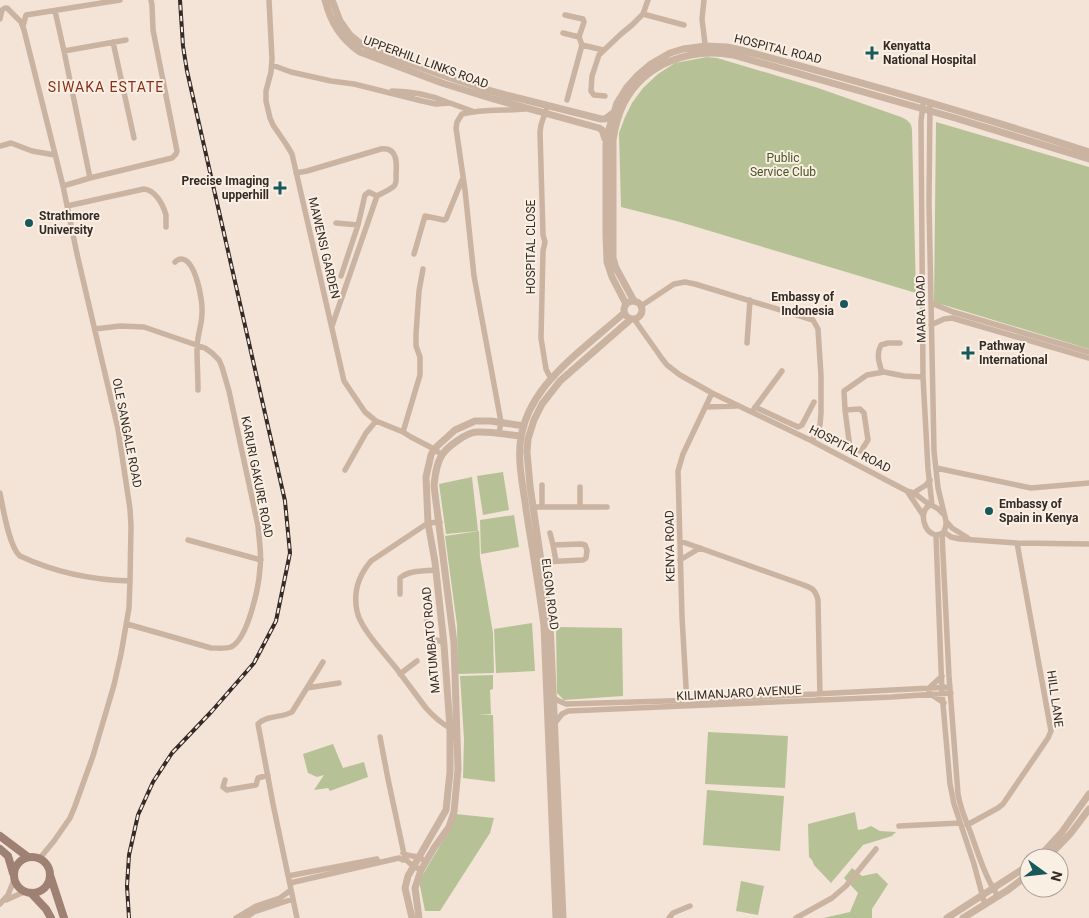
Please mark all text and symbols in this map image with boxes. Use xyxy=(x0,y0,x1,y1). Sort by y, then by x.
street label: HOSPITAL ROAD xyxy=(733,31,823,67)
street label: UPPERHILL LINKS ROAD xyxy=(362,33,491,91)
place label: Kenyatta National Hospital xyxy=(883,39,976,67)
marker: Kenyatta National Hospital xyxy=(865,46,879,60)
district label: SIWAKA ESTATE xyxy=(48,79,164,95)
park label: Public Service Club xyxy=(750,151,816,179)
place label: Precise Imaging upperhill xyxy=(182,174,269,202)
marker: Precise Imaging upperhill xyxy=(273,181,287,195)
street label: MAWENSI GARDEN xyxy=(305,196,343,300)
street label: HOSPITAL CLOSE xyxy=(524,199,538,294)
place label: Strathmore University xyxy=(39,209,100,237)
marker: Strathmore University xyxy=(23,217,35,229)
street label: MARA ROAD xyxy=(913,275,929,343)
place label: Embassy of Indonesia xyxy=(771,290,835,318)
marker: Embassy of Indonesia xyxy=(838,298,850,310)
place label: Pathway International xyxy=(979,339,1048,367)
marker: Pathway International xyxy=(961,346,975,360)
street label: OLE SANGALE ROAD xyxy=(109,377,145,489)
street label: KARURI GAKURE ROAD xyxy=(238,415,276,539)
street label: HOSPITAL ROAD xyxy=(807,422,893,476)
place label: Embassy of Spain in Kenya xyxy=(999,497,1079,525)
marker: Embassy of Spain in Kenya xyxy=(983,505,995,517)
street label: KENYA ROAD xyxy=(662,510,678,582)
street label: ELGON ROAD xyxy=(539,557,561,631)
street label: MATUMBATO ROAD xyxy=(419,586,443,694)
street label: HILL LANE xyxy=(1044,670,1066,729)
street label: KILIMANJARO AVENUE xyxy=(676,683,802,703)
north arrow xyxy=(1019,848,1069,898)
text: N xyxy=(1048,870,1066,883)

